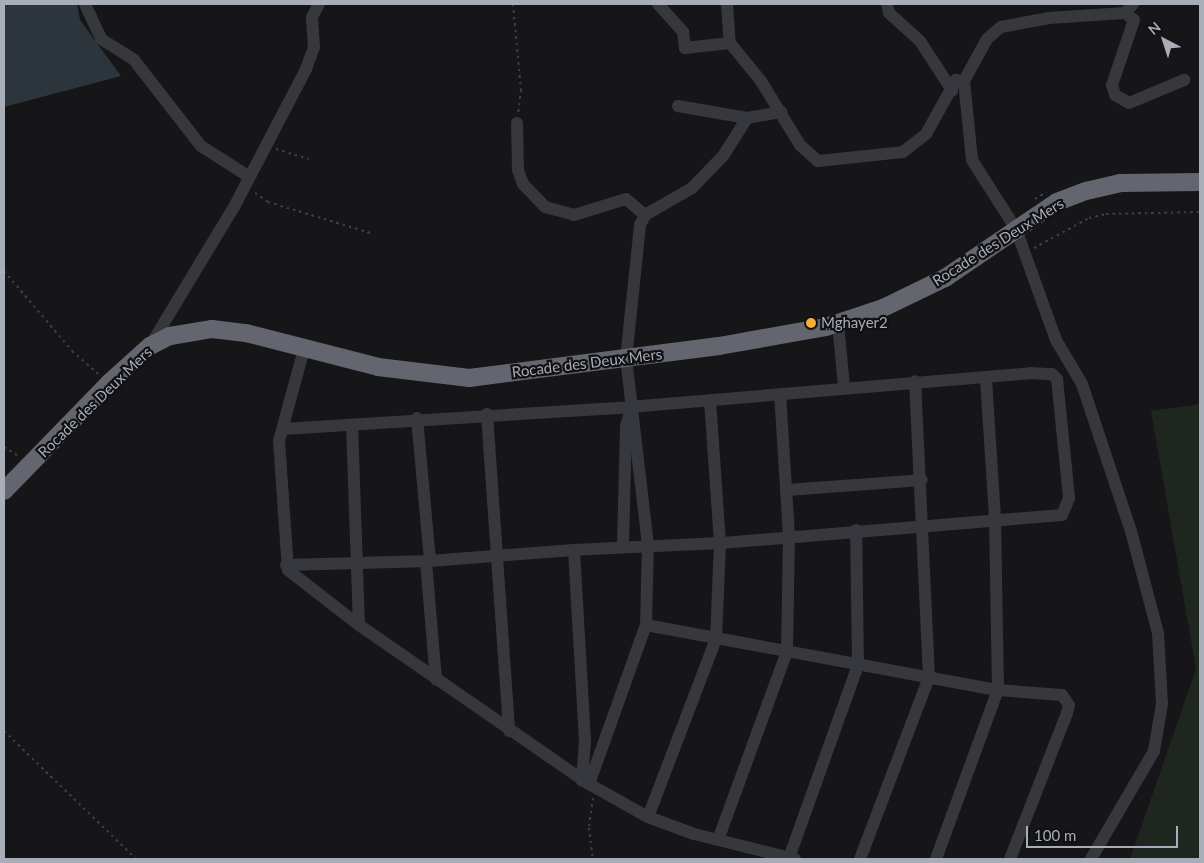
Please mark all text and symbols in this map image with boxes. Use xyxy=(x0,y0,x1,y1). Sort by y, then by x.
north arrow xyxy=(1139,15,1189,65)
text: N xyxy=(1144,18,1164,38)
street label: Rocade des Deux Mers xyxy=(929,194,1067,290)
place label: Mghayer2 xyxy=(821,314,888,332)
marker: Mghayer2 xyxy=(805,317,817,329)
street label: Rocade des Deux Mers xyxy=(34,343,156,461)
street label: Rocade des Deux Mers xyxy=(511,345,663,381)
scale bar xyxy=(1029,816,1182,848)
text: 100 m xyxy=(1034,826,1076,844)

